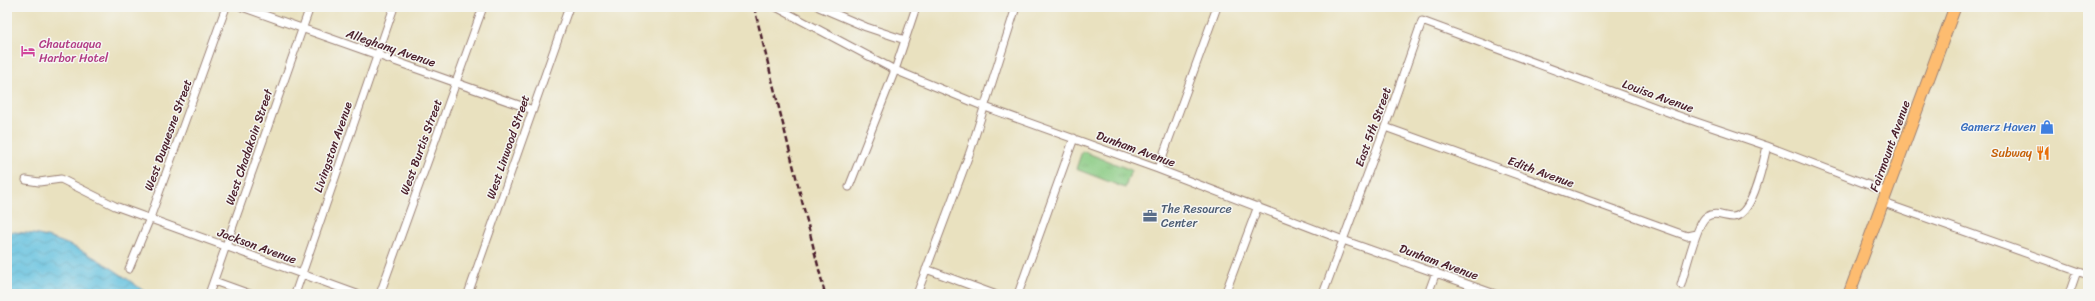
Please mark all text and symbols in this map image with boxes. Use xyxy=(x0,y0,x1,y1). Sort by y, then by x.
street label: Alleghany Avenue xyxy=(342,22,439,74)
place label: Chautauqua Harbor Hotel xyxy=(39,33,109,69)
hotel icon: Chautauqua Harbor Hotel xyxy=(20,43,36,59)
street label: Louisa Avenue xyxy=(1619,73,1697,119)
street label: West Duquesne Street xyxy=(138,76,198,194)
street label: East 5th Street xyxy=(1348,84,1398,170)
street label: West Chadakoin Street xyxy=(219,85,280,208)
street label: West Linwood Street xyxy=(480,92,536,202)
street label: West Burtis Street xyxy=(393,96,449,198)
street label: Fairmount Avenue xyxy=(1863,97,1917,195)
street label: Livingston Avenue xyxy=(307,98,359,195)
place label: Gamerz Haven xyxy=(1961,116,2037,138)
shop icon: Gamerz Haven xyxy=(2039,119,2055,135)
street label: Dunham Avenue xyxy=(1093,124,1179,174)
place label: Subway xyxy=(1991,142,2033,164)
restaurant icon: Subway xyxy=(2035,145,2051,161)
street label: Edith Avenue xyxy=(1505,150,1577,194)
place label: The Resource Center xyxy=(1161,198,1232,234)
office icon: The Resource Center xyxy=(1142,208,1158,224)
street label: Jackson Avenue xyxy=(213,221,300,271)
street label: Dunham Avenue xyxy=(1396,237,1482,287)

